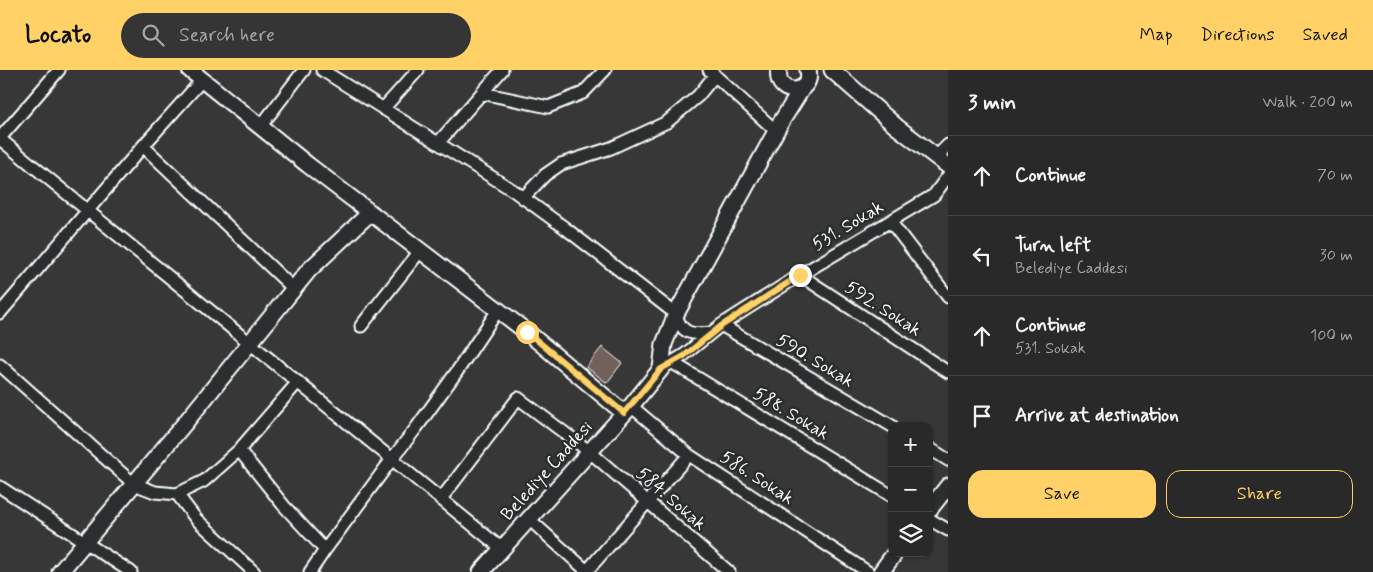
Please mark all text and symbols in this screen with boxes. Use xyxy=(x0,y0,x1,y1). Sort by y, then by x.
search box xyxy=(121,13,471,58)
text: Locato xyxy=(25,20,91,51)
icon: search xyxy=(139,21,167,49)
text: Search here xyxy=(179,23,275,48)
text: Map xyxy=(1140,23,1173,47)
text: Directions xyxy=(1201,23,1275,47)
text: Saved xyxy=(1303,23,1348,47)
text: 3 min xyxy=(968,89,1016,117)
text: Walk · 200 m xyxy=(1262,92,1353,113)
icon: ahead xyxy=(968,162,996,190)
text: Continue xyxy=(1015,163,1086,188)
text: 70 m xyxy=(1317,165,1353,186)
street label: 531. Sokak xyxy=(808,195,888,257)
text: Turn left xyxy=(1015,233,1091,258)
icon: left xyxy=(968,242,996,270)
text: 30 m xyxy=(1320,245,1353,266)
text: Belediye Caddesi xyxy=(1015,258,1128,279)
route end xyxy=(789,264,812,287)
street label: 592. Sokak xyxy=(840,275,926,343)
text: Continue xyxy=(1015,313,1086,338)
route start xyxy=(516,321,539,344)
icon: ahead xyxy=(968,322,996,350)
text: 100 m xyxy=(1310,325,1353,346)
street label: 590. Sokak xyxy=(772,328,858,394)
text: 531. Sokak xyxy=(1015,338,1086,359)
street label: 588. Sokak xyxy=(749,382,833,446)
icon: arrive xyxy=(968,402,996,430)
text: Arrive at destination xyxy=(1015,403,1179,428)
street label: Belediye Caddesi xyxy=(496,416,598,526)
map controls xyxy=(888,422,933,557)
button: + xyxy=(888,422,933,467)
street label: 586. Sokak xyxy=(716,445,799,511)
street label: 584. Sokak xyxy=(631,462,711,536)
button: − xyxy=(888,467,933,512)
button: Save xyxy=(968,470,1156,518)
button: Share xyxy=(1166,470,1353,518)
button: layers xyxy=(888,512,933,557)

